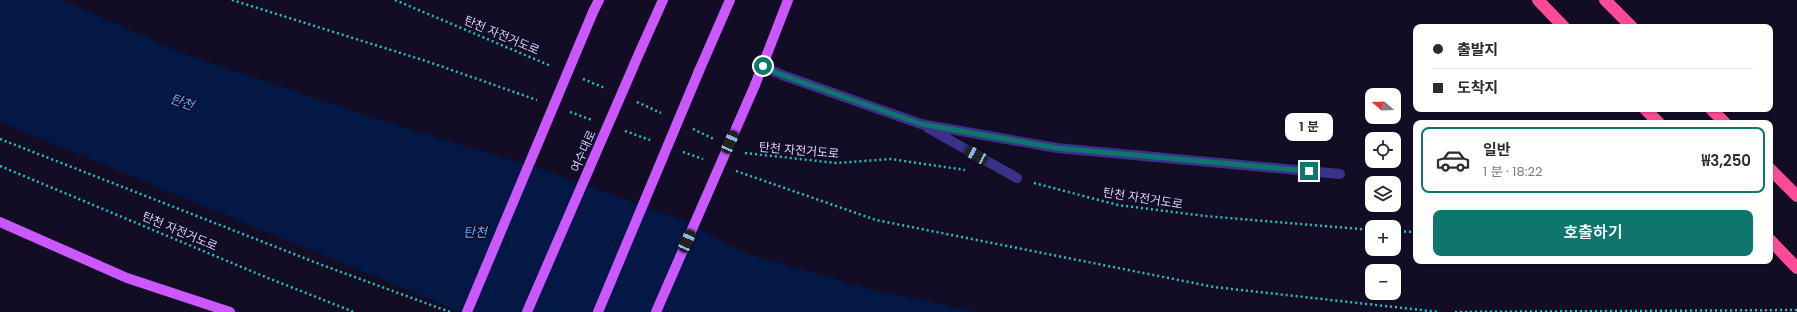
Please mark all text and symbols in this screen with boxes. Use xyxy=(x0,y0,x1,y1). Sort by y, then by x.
street label: 탄천 자전거도로 xyxy=(462,11,542,59)
text: 출발지 xyxy=(1457,39,1498,60)
route start xyxy=(754,57,772,75)
text: 도착지 xyxy=(1457,77,1498,98)
north arrow xyxy=(1365,88,1401,124)
map controls xyxy=(1365,88,1401,300)
water label: 탄천 xyxy=(168,89,197,115)
callout: 1 분 xyxy=(1285,113,1333,141)
text: 1 분 xyxy=(1299,117,1319,136)
street label: 여수대로 xyxy=(566,127,600,175)
car xyxy=(720,129,740,155)
button: locate xyxy=(1365,132,1401,168)
street label: 탄천 자전거도로 xyxy=(758,138,840,162)
text: 일반 xyxy=(1483,139,1511,160)
icon: car xyxy=(1435,142,1471,178)
car xyxy=(963,144,989,166)
text: ₩3,250 xyxy=(1702,150,1751,171)
route end xyxy=(1300,162,1318,180)
text: 1 분 · 18:22 xyxy=(1483,162,1542,181)
button: layers xyxy=(1365,176,1401,212)
street label: 탄천 자전거도로 xyxy=(1102,183,1184,213)
street label: 탄천 자전거도로 xyxy=(140,207,220,255)
button: 호출하기 xyxy=(1433,210,1753,256)
button: + xyxy=(1365,220,1401,256)
water label: 탄천 xyxy=(463,223,488,242)
car xyxy=(677,228,697,254)
button: − xyxy=(1365,264,1401,300)

